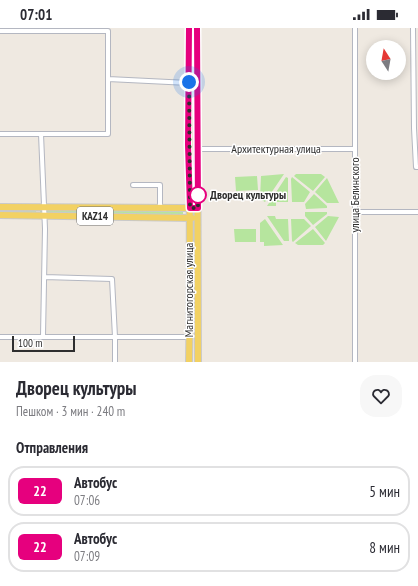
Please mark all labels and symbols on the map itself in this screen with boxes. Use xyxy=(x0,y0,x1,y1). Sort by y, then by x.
north arrow xyxy=(366,40,406,80)
your location xyxy=(179,72,199,92)
street label: Архитектурная улица xyxy=(231,141,321,156)
street label: улица Белинского xyxy=(347,157,362,233)
marker: Дворец культуры xyxy=(189,186,207,204)
place label: Дворец культуры xyxy=(210,187,286,202)
road number: KAZ14 xyxy=(77,207,113,225)
street label: Магнитогорская улица xyxy=(181,242,196,337)
scale bar xyxy=(12,334,75,353)

